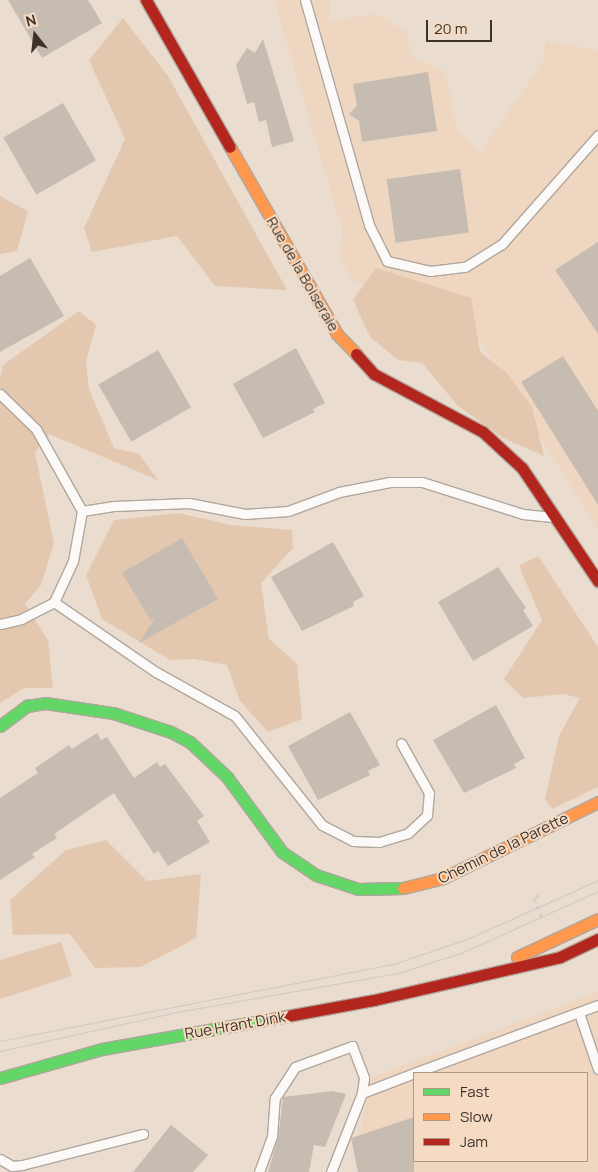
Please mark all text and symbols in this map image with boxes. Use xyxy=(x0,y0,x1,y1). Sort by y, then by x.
north arrow xyxy=(10,10,60,60)
text: N xyxy=(23,10,38,31)
scale bar xyxy=(428,10,494,42)
text: 20 m xyxy=(434,18,467,39)
street label: Rue de la Boiseraie xyxy=(263,213,343,335)
street label: Chemin de la Parette xyxy=(435,809,571,887)
street label: Rue Hrant Dink xyxy=(183,1007,287,1043)
legend xyxy=(413,1072,588,1162)
text: Fast xyxy=(460,1081,489,1102)
text: Slow xyxy=(460,1106,493,1127)
text: Jam xyxy=(460,1131,488,1152)

